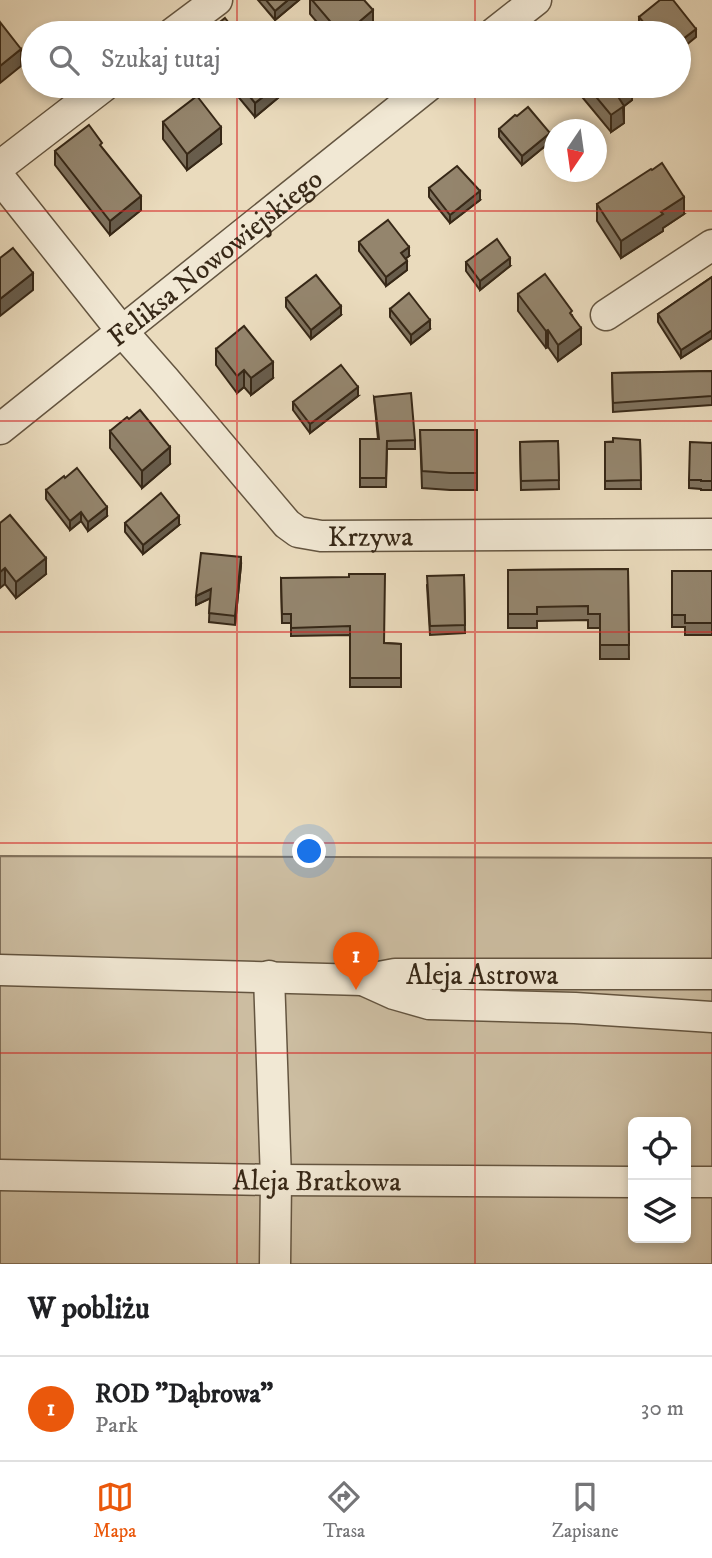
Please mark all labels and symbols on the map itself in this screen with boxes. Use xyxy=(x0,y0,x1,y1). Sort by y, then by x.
north arrow xyxy=(544,119,607,182)
street label: Feliksa Nowowiejskiego xyxy=(101,162,330,355)
street label: Krzywa xyxy=(328,520,413,555)
your location xyxy=(292,834,326,868)
pin: 1 xyxy=(333,932,379,990)
street label: Aleja Astrowa xyxy=(406,958,559,993)
street label: Aleja Bratkowa xyxy=(232,1163,401,1200)

